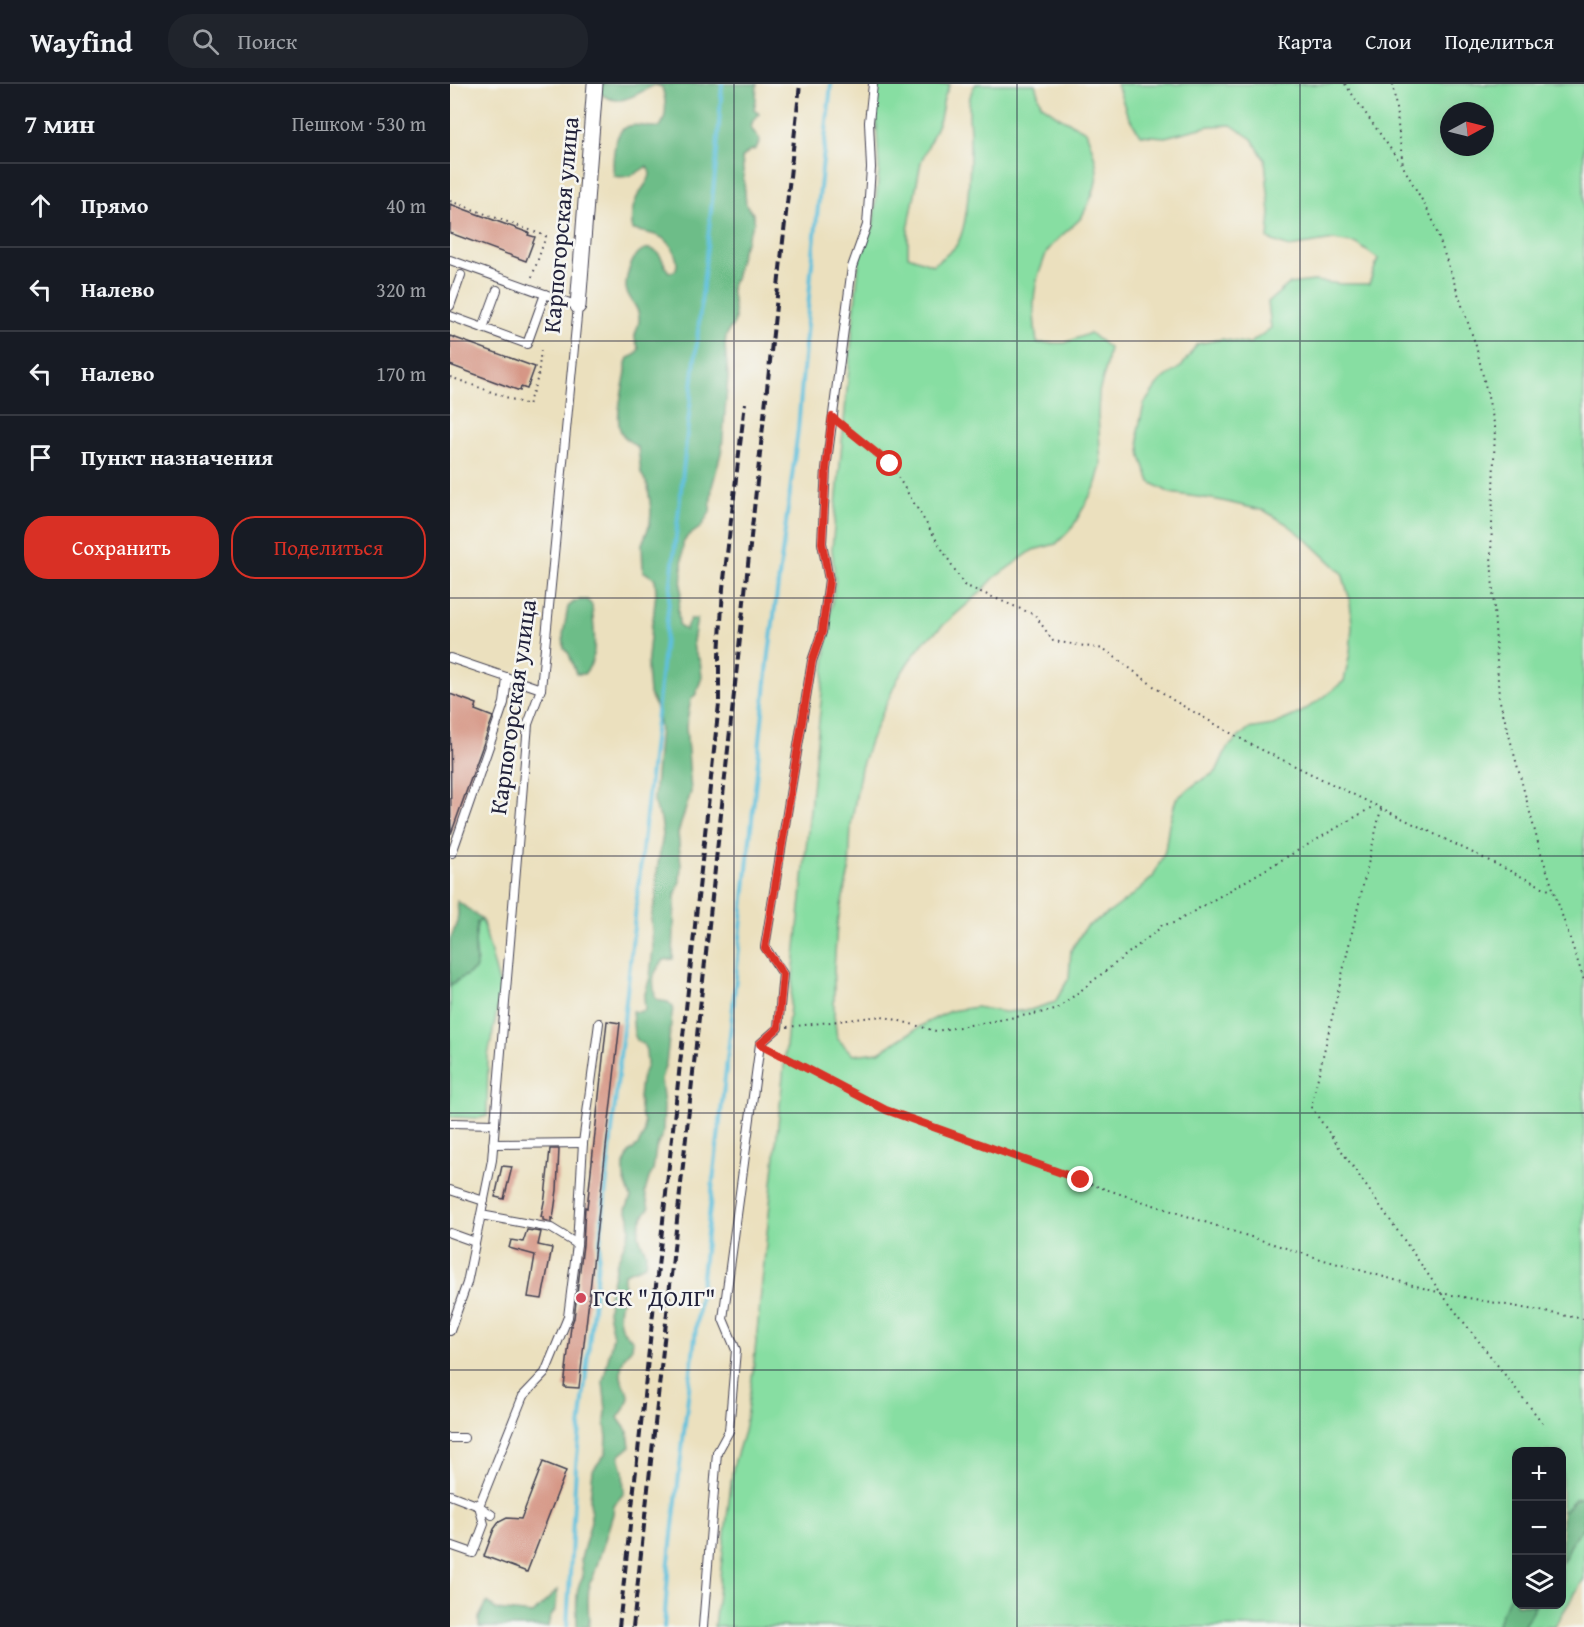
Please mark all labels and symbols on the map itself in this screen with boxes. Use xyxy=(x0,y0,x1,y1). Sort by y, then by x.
north arrow xyxy=(1440,102,1494,156)
street label: Карпогорская улица xyxy=(534,115,587,335)
route start xyxy=(876,450,902,476)
street label: Карпогорская улица xyxy=(480,596,545,817)
route end xyxy=(1067,1166,1093,1192)
place label: ГСК "ДОЛГ" xyxy=(593,1280,716,1315)
marker: ГСК "ДОЛГ" xyxy=(574,1291,588,1305)

